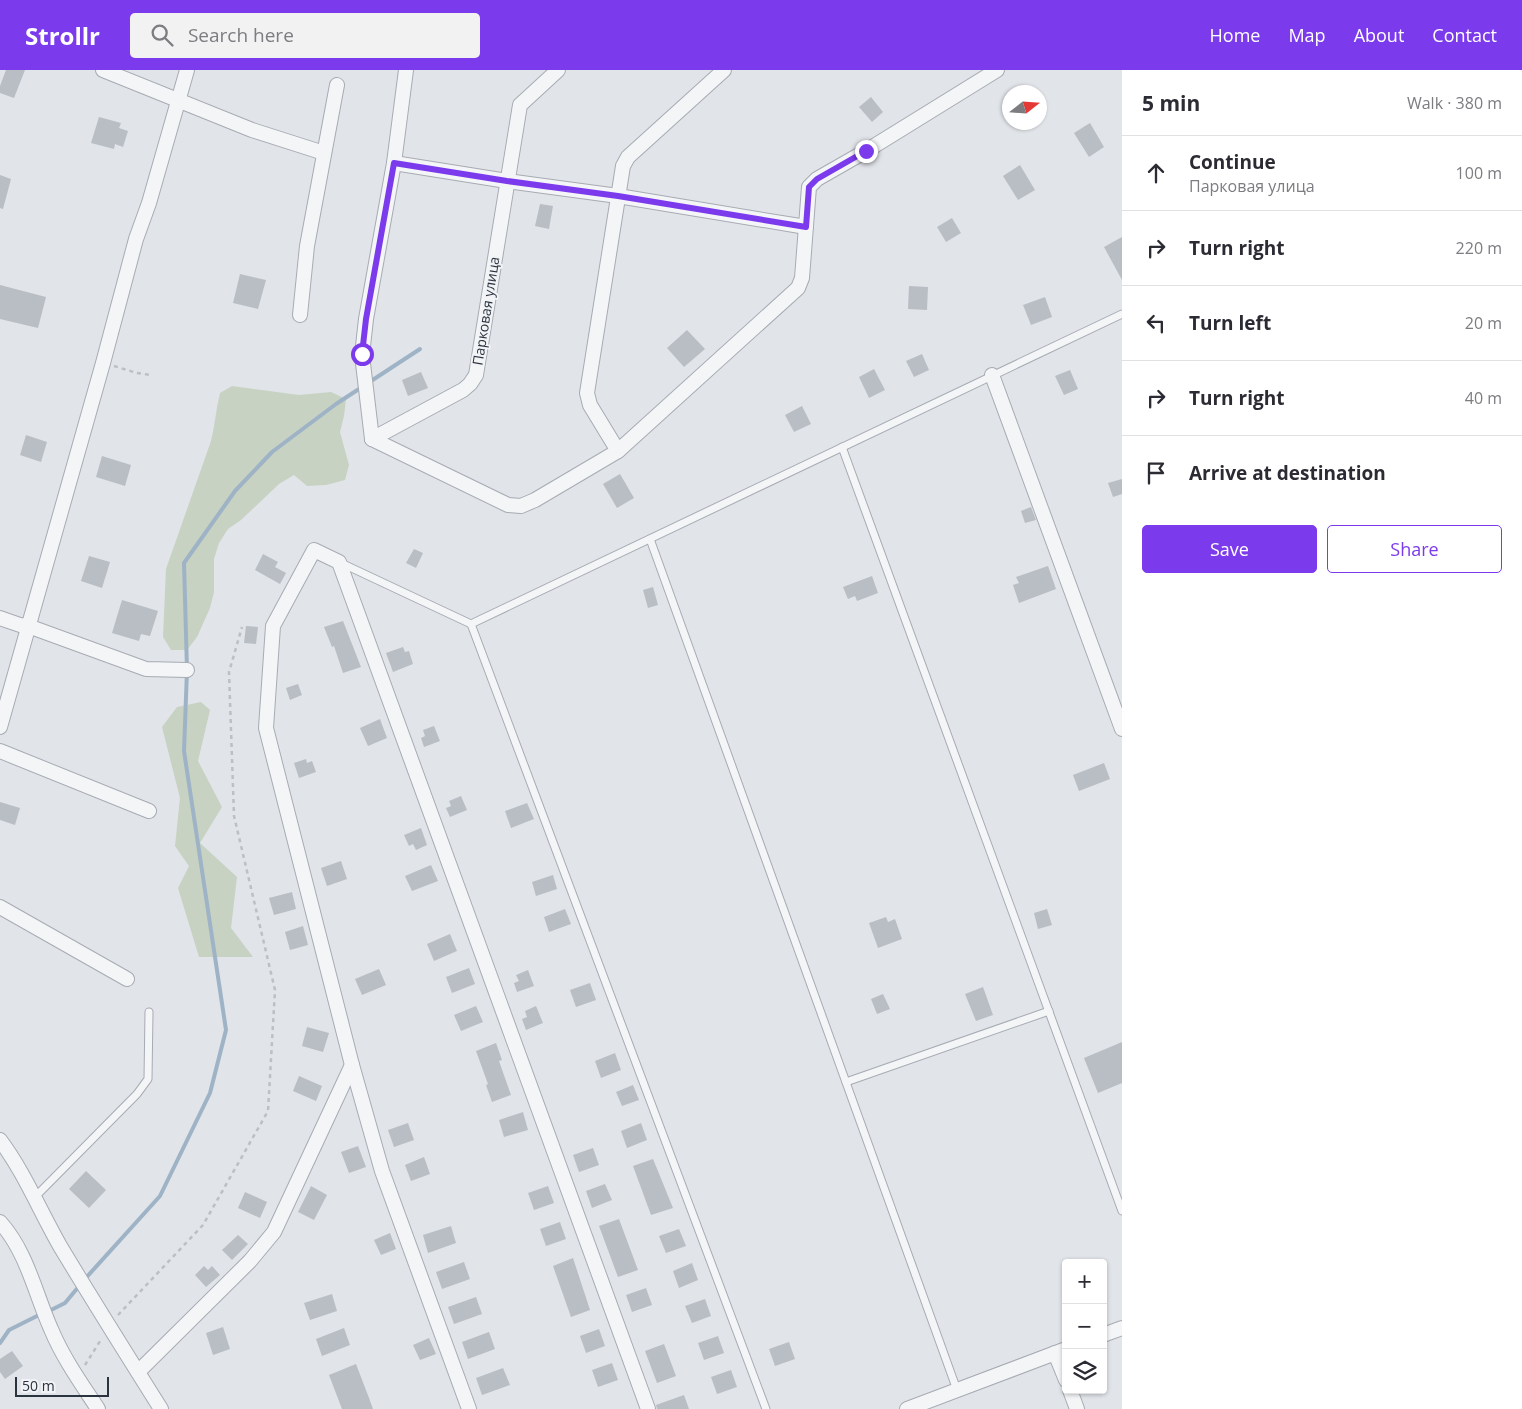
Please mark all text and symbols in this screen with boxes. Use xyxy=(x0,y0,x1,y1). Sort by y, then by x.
search box xyxy=(130,13,480,58)
text: Strollr xyxy=(25,19,100,52)
icon: search xyxy=(148,21,176,49)
text: Search here xyxy=(188,22,294,48)
text: Home xyxy=(1210,23,1260,47)
text: Map xyxy=(1288,23,1326,47)
text: About xyxy=(1354,23,1404,47)
text: Contact xyxy=(1432,23,1497,47)
north arrow xyxy=(1002,85,1047,130)
text: 5 min xyxy=(1142,89,1200,117)
text: Walk · 380 m xyxy=(1407,92,1502,114)
route end xyxy=(855,140,878,163)
text: Continue xyxy=(1189,149,1276,175)
icon: ahead xyxy=(1142,159,1170,187)
text: 100 m xyxy=(1456,162,1502,184)
text: Парковая улица xyxy=(1189,175,1315,197)
icon: right xyxy=(1142,234,1170,262)
text: Turn right xyxy=(1189,235,1284,261)
text: 220 m xyxy=(1456,237,1502,259)
street label: Парковая улица xyxy=(468,255,503,367)
icon: left xyxy=(1142,309,1170,337)
text: Turn left xyxy=(1189,310,1271,336)
text: 20 m xyxy=(1465,312,1502,334)
route start xyxy=(351,343,374,366)
icon: right xyxy=(1142,384,1170,412)
text: Turn right xyxy=(1189,385,1284,411)
text: 40 m xyxy=(1465,387,1502,409)
icon: arrive xyxy=(1142,459,1170,487)
text: Arrive at destination xyxy=(1189,460,1386,486)
button: Save xyxy=(1142,525,1317,573)
button: Share xyxy=(1327,525,1502,573)
map controls xyxy=(1062,1259,1107,1394)
button: + xyxy=(1062,1259,1107,1304)
button: − xyxy=(1062,1304,1107,1349)
button: layers xyxy=(1062,1349,1107,1394)
scale bar xyxy=(15,1374,109,1397)
text: 50 m xyxy=(22,1376,55,1395)

